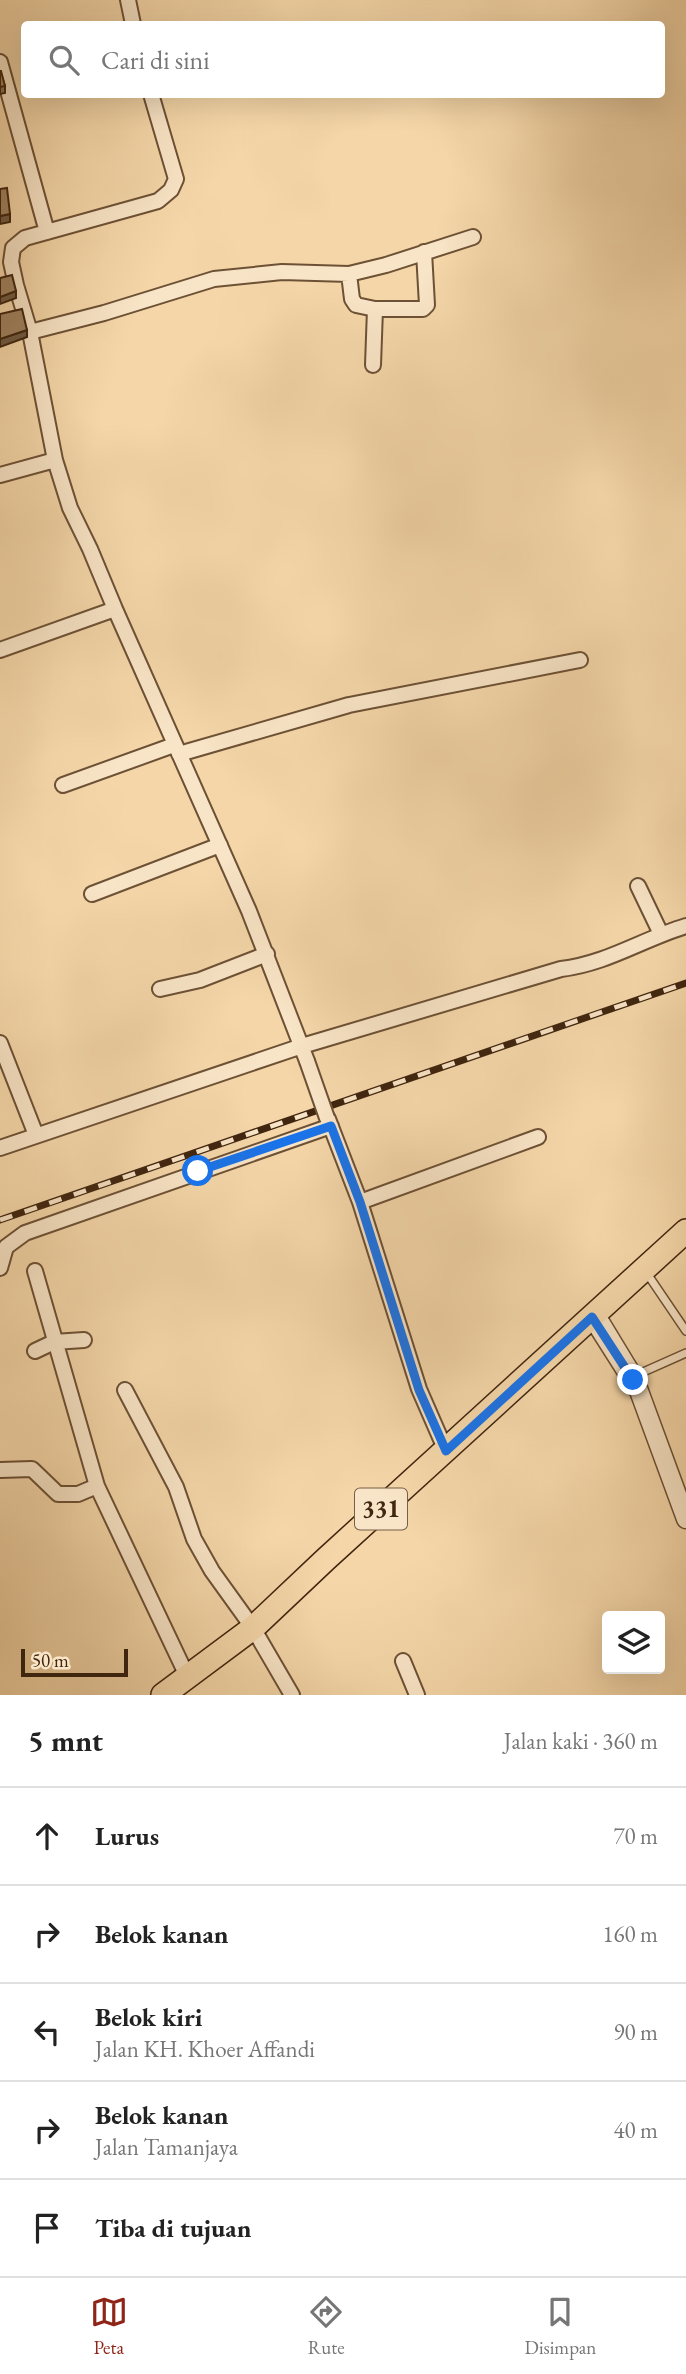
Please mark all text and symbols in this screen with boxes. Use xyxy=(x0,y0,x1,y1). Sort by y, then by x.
search box xyxy=(21,21,665,98)
icon: search xyxy=(45,41,83,79)
text: Cari di sini xyxy=(101,43,210,77)
route start xyxy=(182,1155,213,1186)
route end xyxy=(617,1364,648,1395)
road number: 331 xyxy=(355,1489,407,1530)
map controls xyxy=(602,1611,665,1674)
button: layers xyxy=(602,1611,665,1674)
scale bar xyxy=(21,1646,128,1678)
text: 50 m xyxy=(32,1648,69,1673)
text: 5 mnt xyxy=(28,1721,103,1760)
text: Jalan kaki · 360 m xyxy=(504,1726,658,1756)
icon: ahead xyxy=(28,1817,66,1855)
text: Lurus xyxy=(95,1819,159,1853)
text: 70 m xyxy=(613,1821,658,1851)
icon: right xyxy=(28,1915,66,1953)
text: Belok kanan xyxy=(95,1917,229,1951)
text: 160 m xyxy=(602,1919,658,1949)
text: Belok kiri xyxy=(95,2000,202,2034)
icon: left xyxy=(28,2013,66,2051)
text: 90 m xyxy=(613,2017,658,2047)
text: Jalan KH. Khoer Affandi xyxy=(95,2034,315,2064)
text: Belok kanan xyxy=(95,2098,229,2132)
icon: right xyxy=(28,2111,66,2149)
text: 40 m xyxy=(613,2115,658,2145)
text: Jalan Tamanjaya xyxy=(95,2132,238,2162)
icon: arrive xyxy=(28,2209,66,2247)
text: Tiba di tujuan xyxy=(95,2211,251,2245)
tab: Peta xyxy=(90,2293,128,2360)
tab: Rute xyxy=(307,2293,345,2360)
tab: Disimpan xyxy=(525,2293,596,2360)

